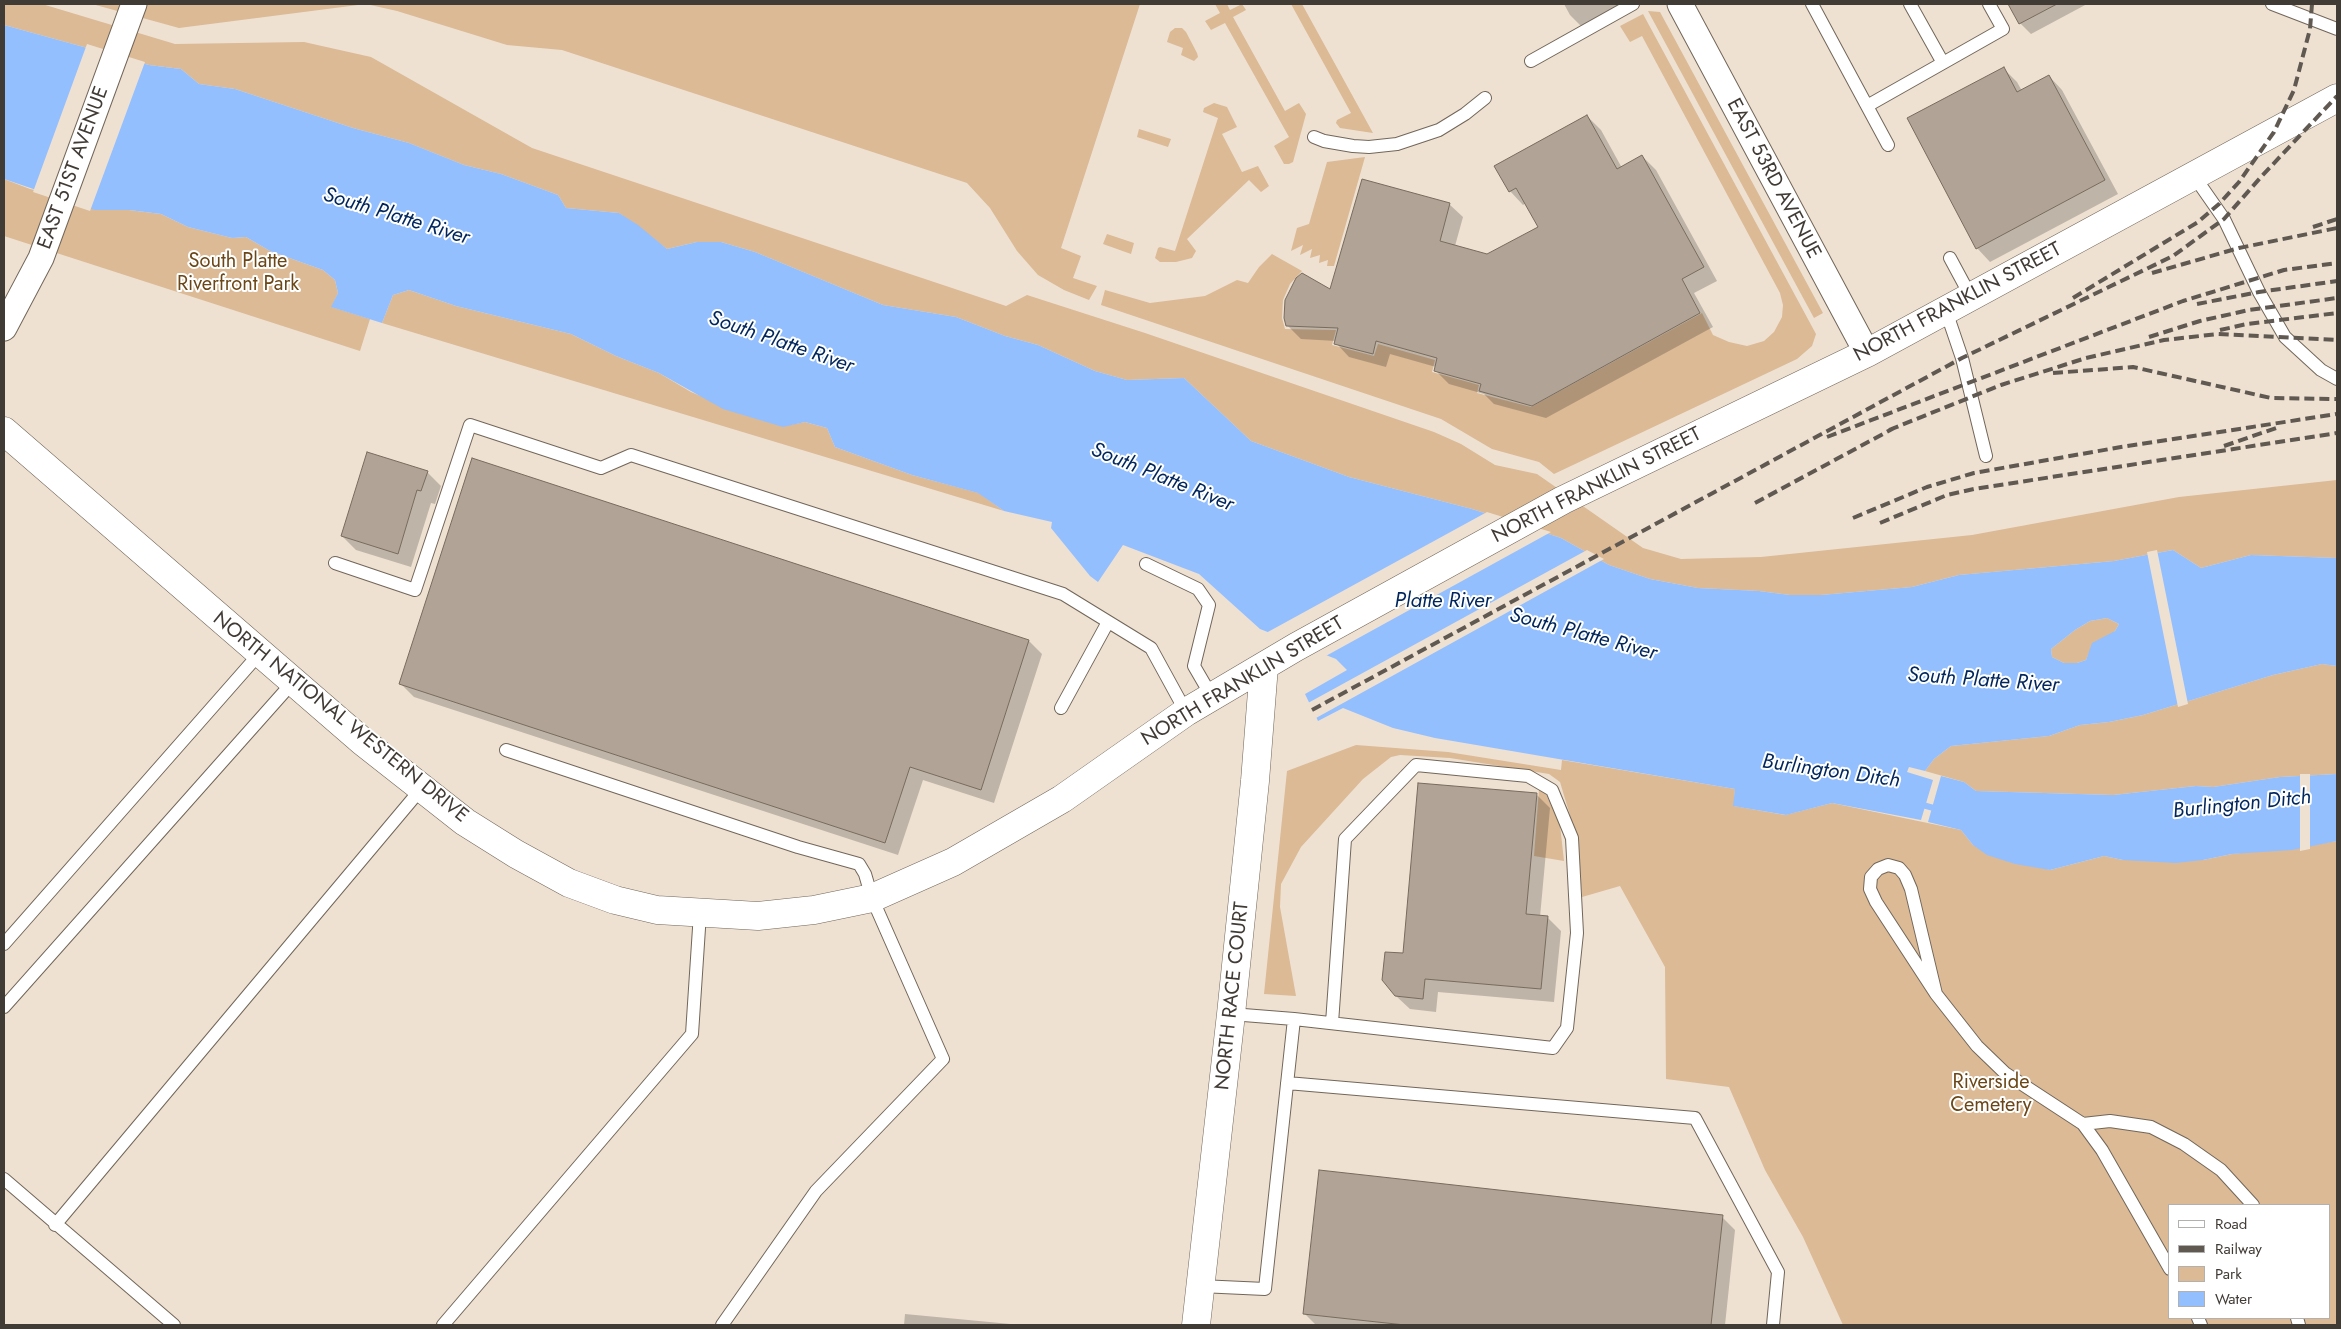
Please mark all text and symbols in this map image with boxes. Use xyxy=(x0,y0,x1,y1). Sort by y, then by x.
street label: EAST 51ST AVENUE xyxy=(33,83,115,253)
street label: EAST 53RD AVENUE xyxy=(1721,95,1825,263)
water label: South Platte River xyxy=(320,183,472,251)
street label: NORTH FRANKLIN STREET xyxy=(1850,238,2066,368)
park label: South Platte Riverfront Park xyxy=(177,250,299,297)
water label: South Platte River xyxy=(705,306,857,380)
street label: NORTH FRANKLIN STREET xyxy=(1488,423,1706,549)
water label: South Platte River xyxy=(1087,438,1237,518)
water label: Platte River xyxy=(1395,589,1491,615)
water label: South Platte River xyxy=(1506,603,1660,667)
street label: NORTH NATIONAL WESTERN DRIVE xyxy=(207,607,473,829)
street label: NORTH FRANKLIN STREET xyxy=(1138,612,1348,752)
water label: South Platte River xyxy=(1906,663,2060,699)
water label: Burlington Ditch xyxy=(1760,750,1902,794)
water label: Burlington Ditch xyxy=(2172,785,2312,825)
street label: NORTH RACE COURT xyxy=(1211,901,1255,1091)
park label: Riverside Cemetery xyxy=(1950,1071,2032,1118)
legend xyxy=(2168,1204,2331,1319)
text: Road xyxy=(2215,1213,2247,1235)
text: Railway xyxy=(2215,1238,2262,1260)
text: Park xyxy=(2215,1263,2242,1285)
text: Water xyxy=(2215,1288,2252,1310)

